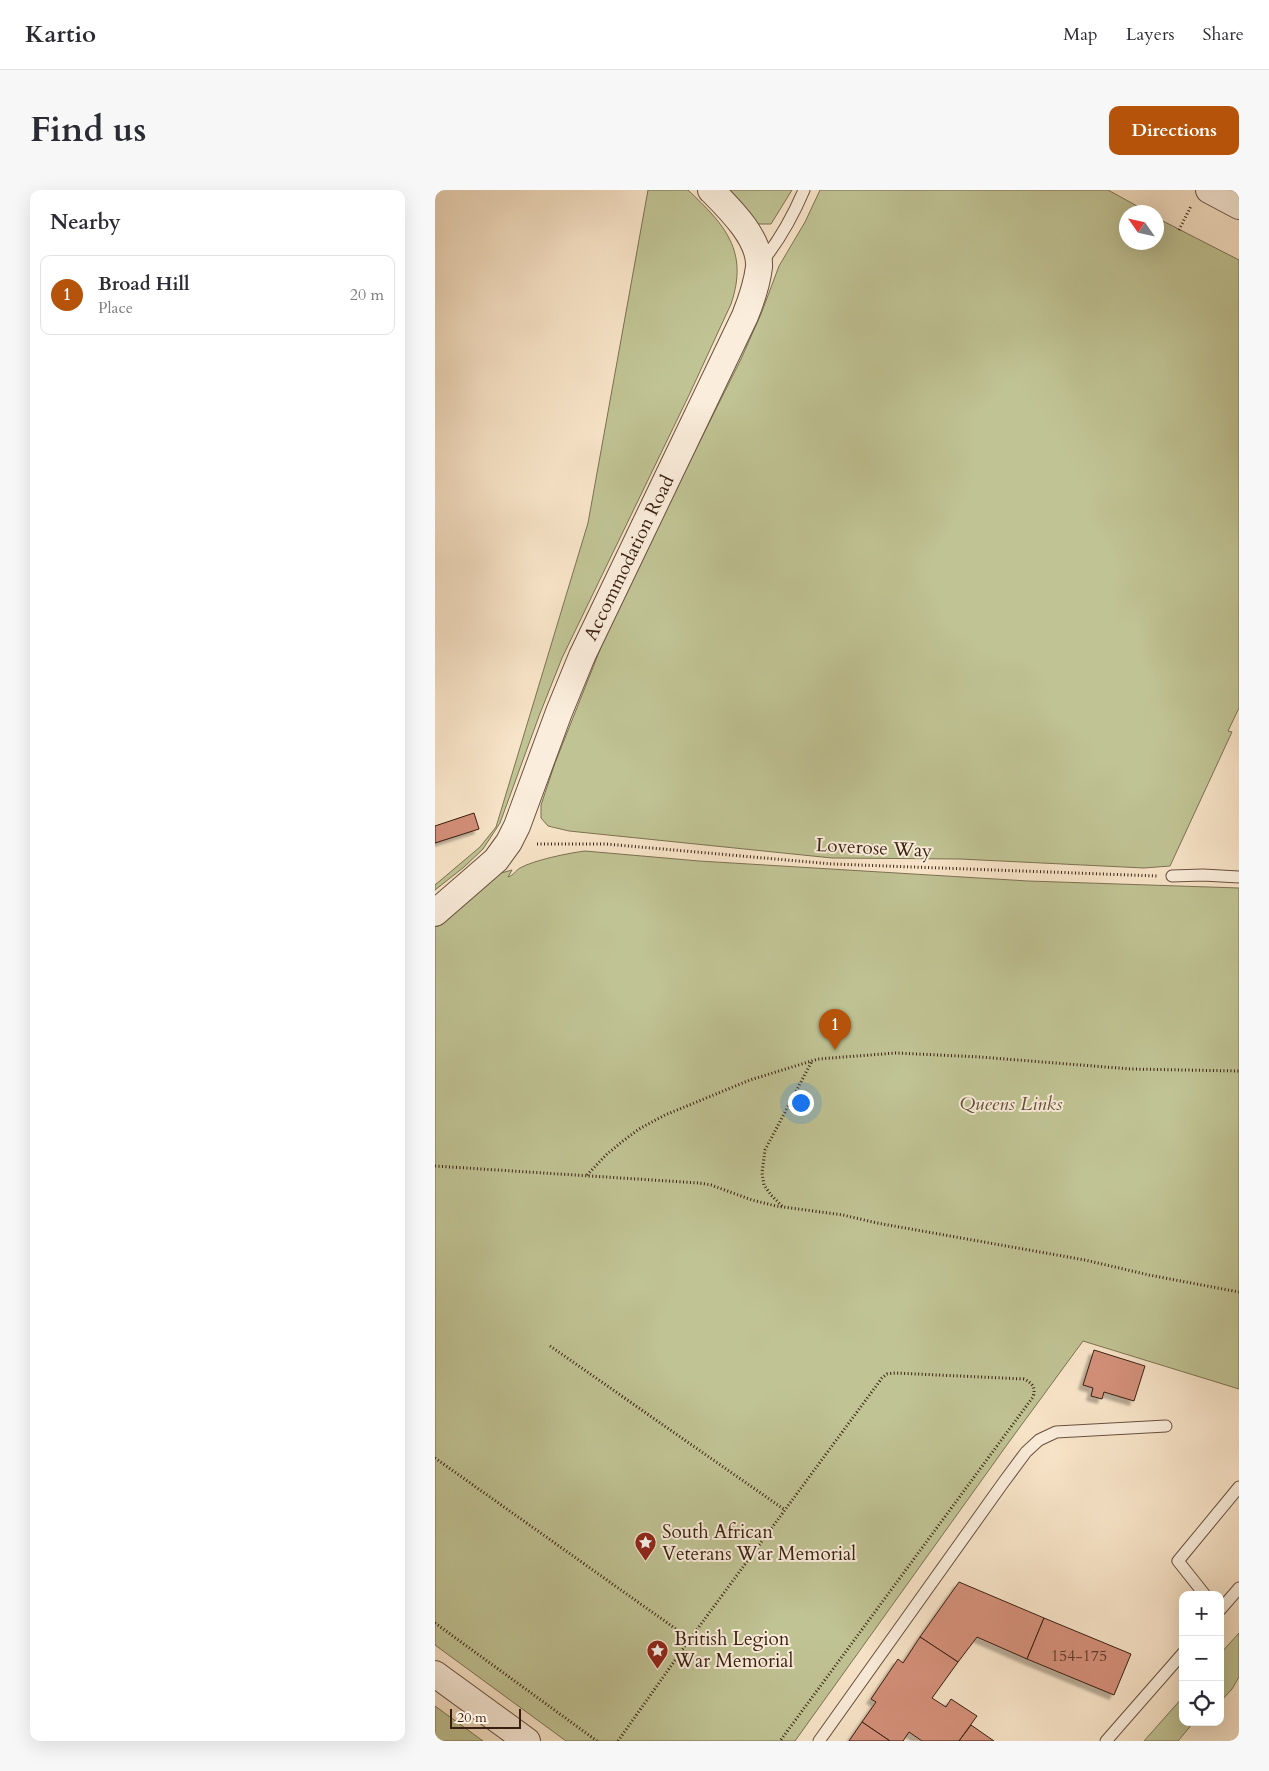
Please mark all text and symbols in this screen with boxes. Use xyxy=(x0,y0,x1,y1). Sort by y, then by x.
text: Kartio xyxy=(25,18,96,51)
text: Map xyxy=(1063,22,1098,47)
text: Layers xyxy=(1126,22,1175,47)
text: Share xyxy=(1203,22,1244,47)
text: Find us xyxy=(30,106,146,154)
button: Directions xyxy=(1109,106,1239,155)
north arrow xyxy=(1119,205,1164,250)
text: Nearby xyxy=(50,208,121,237)
text: Broad Hill xyxy=(98,271,190,297)
text: 1 xyxy=(63,284,71,306)
text: 20 m xyxy=(350,284,384,306)
text: Place xyxy=(98,297,133,319)
street label: Accommodation Road xyxy=(578,471,680,645)
street label: Loverose Way xyxy=(815,832,933,864)
pin: 1 xyxy=(819,1009,851,1050)
your location xyxy=(788,1090,814,1116)
park label: Queens Links xyxy=(960,1091,1063,1117)
place label: South African Veterans War Memorial xyxy=(662,1519,856,1567)
place icon: South African Veterans War Memorial xyxy=(634,1531,658,1562)
map controls xyxy=(1179,1591,1224,1726)
button: + xyxy=(1179,1591,1224,1636)
place label: British Legion War Memorial xyxy=(673,1626,794,1674)
button: − xyxy=(1179,1636,1224,1681)
place icon: British Legion War Memorial xyxy=(646,1638,670,1669)
house number: 154-175 xyxy=(1051,1645,1107,1667)
button: locate xyxy=(1179,1681,1224,1726)
scale bar xyxy=(450,1706,521,1729)
text: 20 m xyxy=(457,1708,487,1727)

